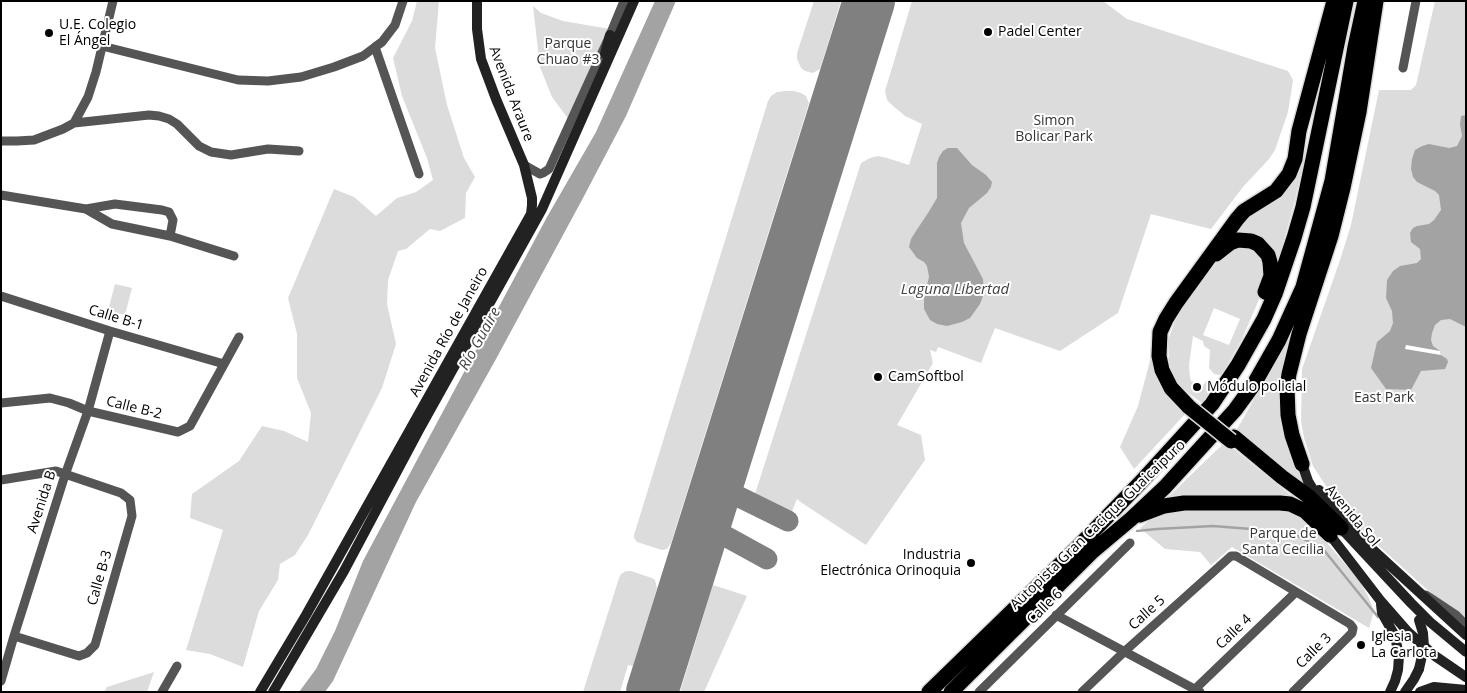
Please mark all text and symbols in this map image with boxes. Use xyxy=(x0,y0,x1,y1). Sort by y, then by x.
place label: U.E. Colegio El Ángel xyxy=(59,17,136,49)
place label: Padel Center xyxy=(998,24,1082,40)
marker: Padel Center xyxy=(982,26,994,38)
marker: U.E. Colegio El Ángel xyxy=(43,27,55,39)
park label: Parque Chuao #3 xyxy=(537,36,599,68)
street label: Avenida Araure xyxy=(485,44,537,144)
park label: Simon Bolicar Park xyxy=(1015,113,1093,146)
street label: Avenida Río de Janeiro xyxy=(406,264,492,400)
water label: Laguna Libertad xyxy=(901,281,1009,299)
street label: Calle B-1 xyxy=(86,302,146,334)
water label: Río Guaire xyxy=(455,304,505,374)
place label: CamSoftbol xyxy=(888,369,964,385)
marker: CamSoftbol xyxy=(872,371,884,383)
place label: Módulo policial xyxy=(1207,379,1306,395)
marker: Módulo policial xyxy=(1191,381,1203,393)
park label: East Park xyxy=(1354,390,1414,406)
street label: Calle B-2 xyxy=(104,393,164,423)
street label: Autopista Gran Cacique Guaicaipuro xyxy=(1007,437,1189,613)
street label: Avenida B xyxy=(24,469,60,535)
street label: Avenida Sol xyxy=(1321,482,1383,550)
park label: Parque de Santa Cecilia xyxy=(1242,526,1324,558)
place label: Industria Electrónica Orinoquia xyxy=(820,547,961,580)
street label: Calle B-3 xyxy=(84,548,116,608)
marker: Industria Electrónica Orinoquia xyxy=(965,557,977,569)
street label: Calle 6 xyxy=(1024,586,1066,628)
street label: Calle 5 xyxy=(1125,592,1169,634)
street label: Calle 4 xyxy=(1213,611,1255,653)
place label: Iglesia La Carlota xyxy=(1371,629,1437,662)
street label: Calle 3 xyxy=(1293,630,1335,672)
marker: Iglesia La Carlota xyxy=(1355,639,1367,651)

